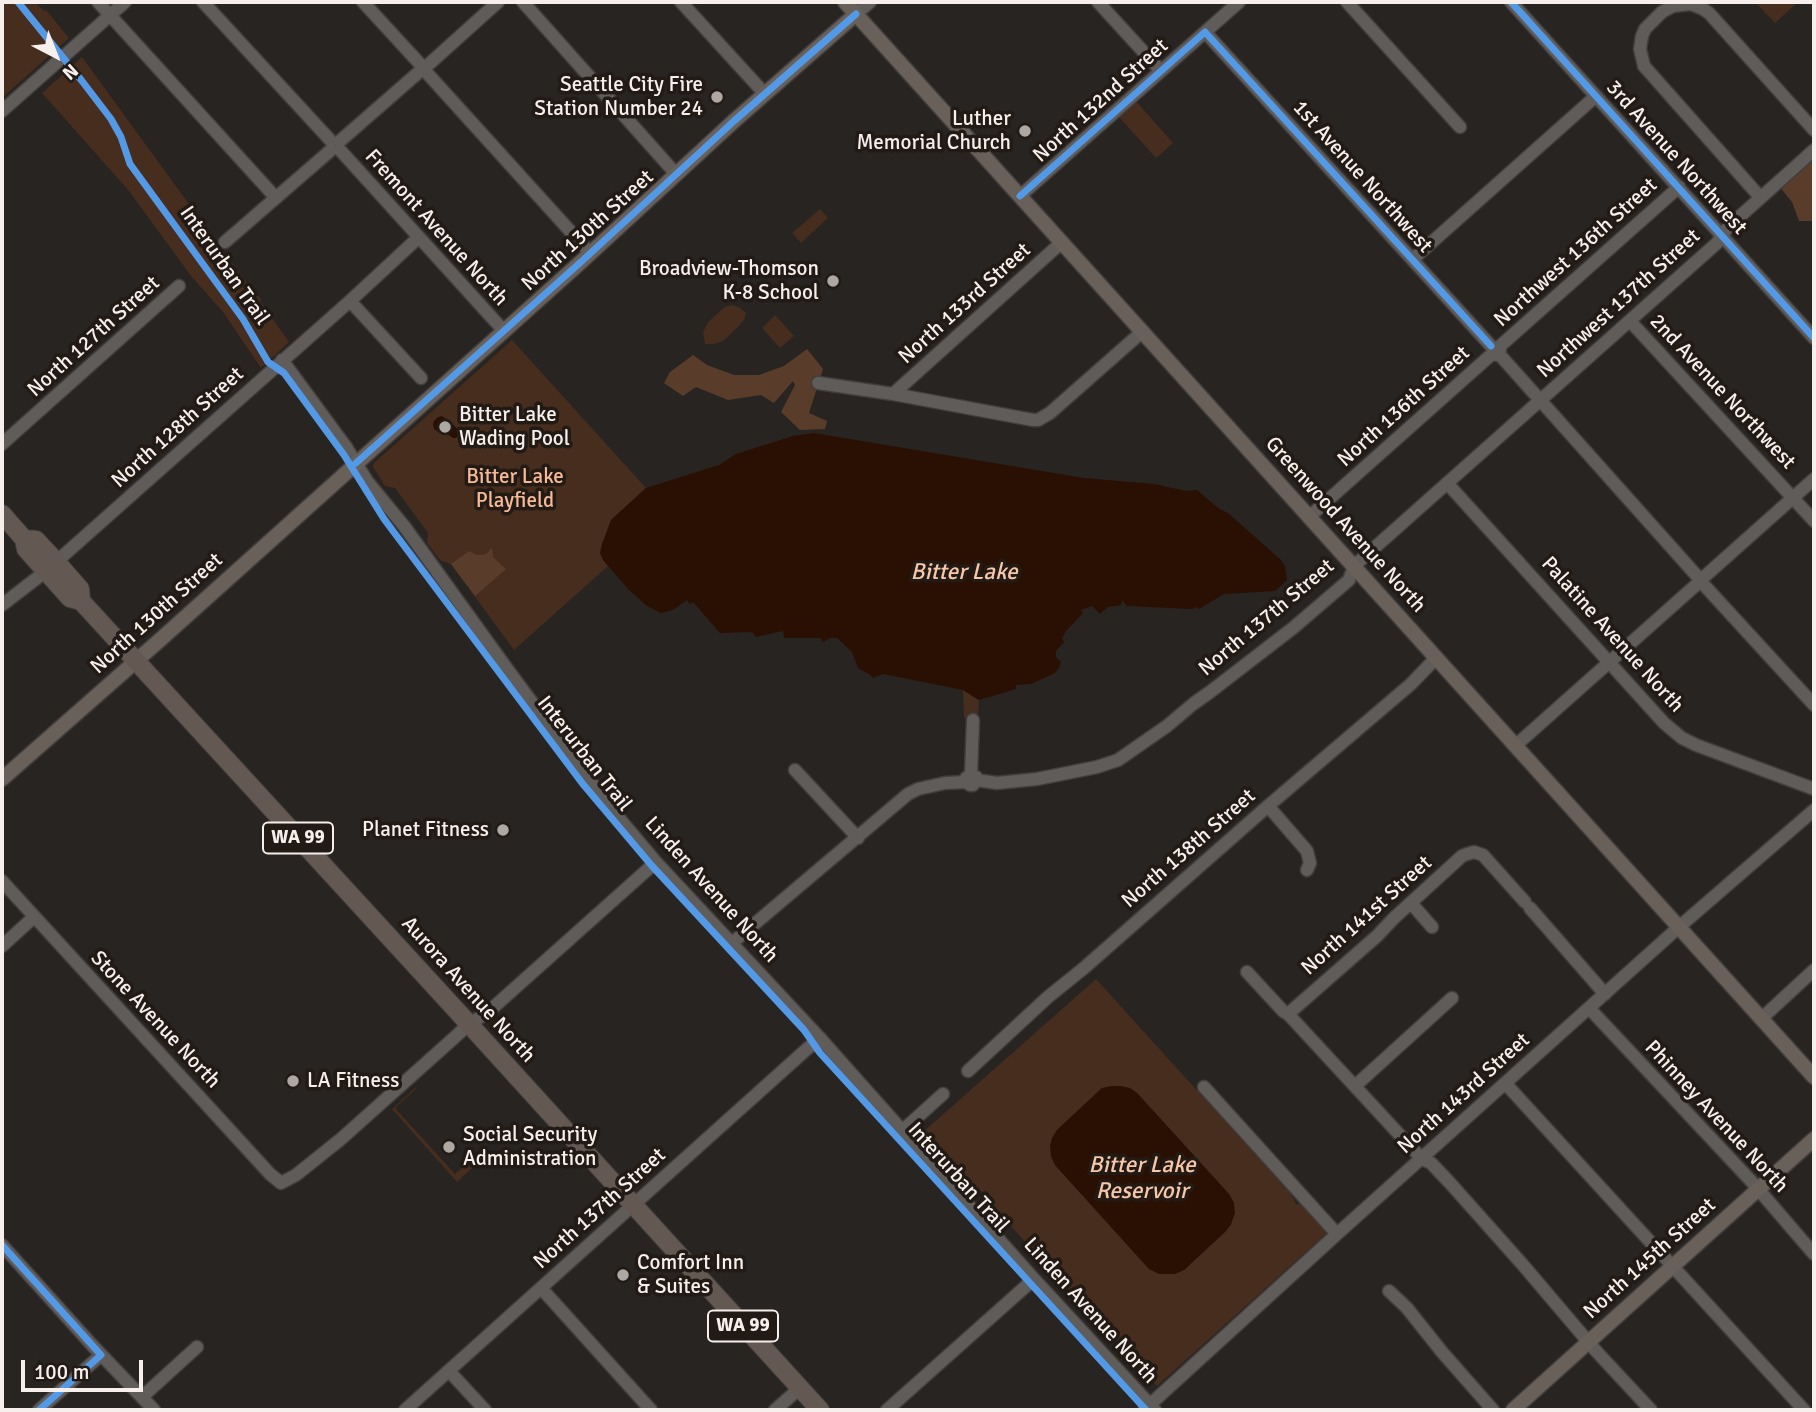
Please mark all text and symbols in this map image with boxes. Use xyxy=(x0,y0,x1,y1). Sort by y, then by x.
north arrow xyxy=(21,21,91,91)
street label: North 132nd Street xyxy=(1028,34,1174,168)
text: N xyxy=(57,58,83,85)
place label: Seattle City Fire Station Number 24 xyxy=(534,72,703,122)
street label: 3rd Avenue Northwest xyxy=(1600,76,1752,240)
marker: Seattle City Fire Station Number 24 xyxy=(709,89,725,105)
street label: 1st Avenue Northwest xyxy=(1287,96,1437,258)
place label: Luther Memorial Church xyxy=(856,106,1011,156)
marker: Luther Memorial Church xyxy=(1017,123,1033,139)
street label: Fremont Avenue North xyxy=(359,145,513,311)
street label: North 130th Street xyxy=(517,165,659,297)
street label: Northwest 136th Street xyxy=(1489,173,1663,333)
street label: Interurban Trail xyxy=(174,202,274,330)
street label: Northwest 137th Street xyxy=(1532,224,1706,384)
street label: North 133rd Street xyxy=(894,238,1036,370)
place label: Broadview-Thomson K-8 School xyxy=(639,256,819,306)
street label: North 127th Street xyxy=(23,271,165,403)
marker: Broadview-Thomson K-8 School xyxy=(825,273,841,289)
street label: 2nd Avenue Northwest xyxy=(1644,309,1800,475)
street label: North 136th Street xyxy=(1333,341,1475,473)
street label: North 128th Street xyxy=(107,362,249,494)
place label: Bitter Lake Wading Pool xyxy=(459,402,570,452)
marker: Bitter Lake Wading Pool xyxy=(437,419,453,435)
street label: Greenwood Avenue North xyxy=(1259,432,1431,618)
park label: Bitter Lake Playfield xyxy=(466,464,564,514)
street label: North 130th Street xyxy=(86,548,228,680)
street label: Palatine Avenue North xyxy=(1535,552,1689,718)
street label: North 137th Street xyxy=(1194,554,1340,682)
water label: Bitter Lake xyxy=(911,559,1017,587)
street label: Interurban Trail xyxy=(531,691,637,817)
street label: North 138th Street xyxy=(1117,784,1261,914)
street label: Linden Avenue North xyxy=(639,812,783,968)
place label: Planet Fitness xyxy=(362,817,489,843)
road number: WA 99 xyxy=(263,822,333,853)
marker: Planet Fitness xyxy=(495,822,511,838)
street label: North 141st Street xyxy=(1297,851,1437,981)
street label: Aurora Avenue North xyxy=(396,912,540,1068)
street label: Stone Avenue North xyxy=(85,946,225,1094)
street label: North 143rd Street xyxy=(1393,1028,1535,1160)
street label: Phinney Avenue North xyxy=(1639,1036,1793,1198)
place label: LA Fitness xyxy=(307,1068,399,1094)
marker: LA Fitness xyxy=(285,1073,301,1089)
street label: Interurban Trail xyxy=(902,1118,1014,1238)
place label: Social Security Administration xyxy=(463,1122,597,1172)
marker: Social Security Administration xyxy=(441,1139,457,1155)
street label: North 137th Street xyxy=(529,1143,671,1275)
water label: Bitter Lake Reservoir xyxy=(1089,1152,1195,1206)
street label: North 145th Street xyxy=(1579,1193,1721,1325)
street label: Linden Avenue North xyxy=(1018,1233,1162,1389)
place label: Comfort Inn & Suites xyxy=(637,1250,744,1300)
marker: Comfort Inn & Suites xyxy=(615,1267,631,1283)
road number: WA 99 xyxy=(708,1310,778,1342)
scale bar xyxy=(24,1346,147,1390)
text: 100 m xyxy=(34,1359,89,1385)

